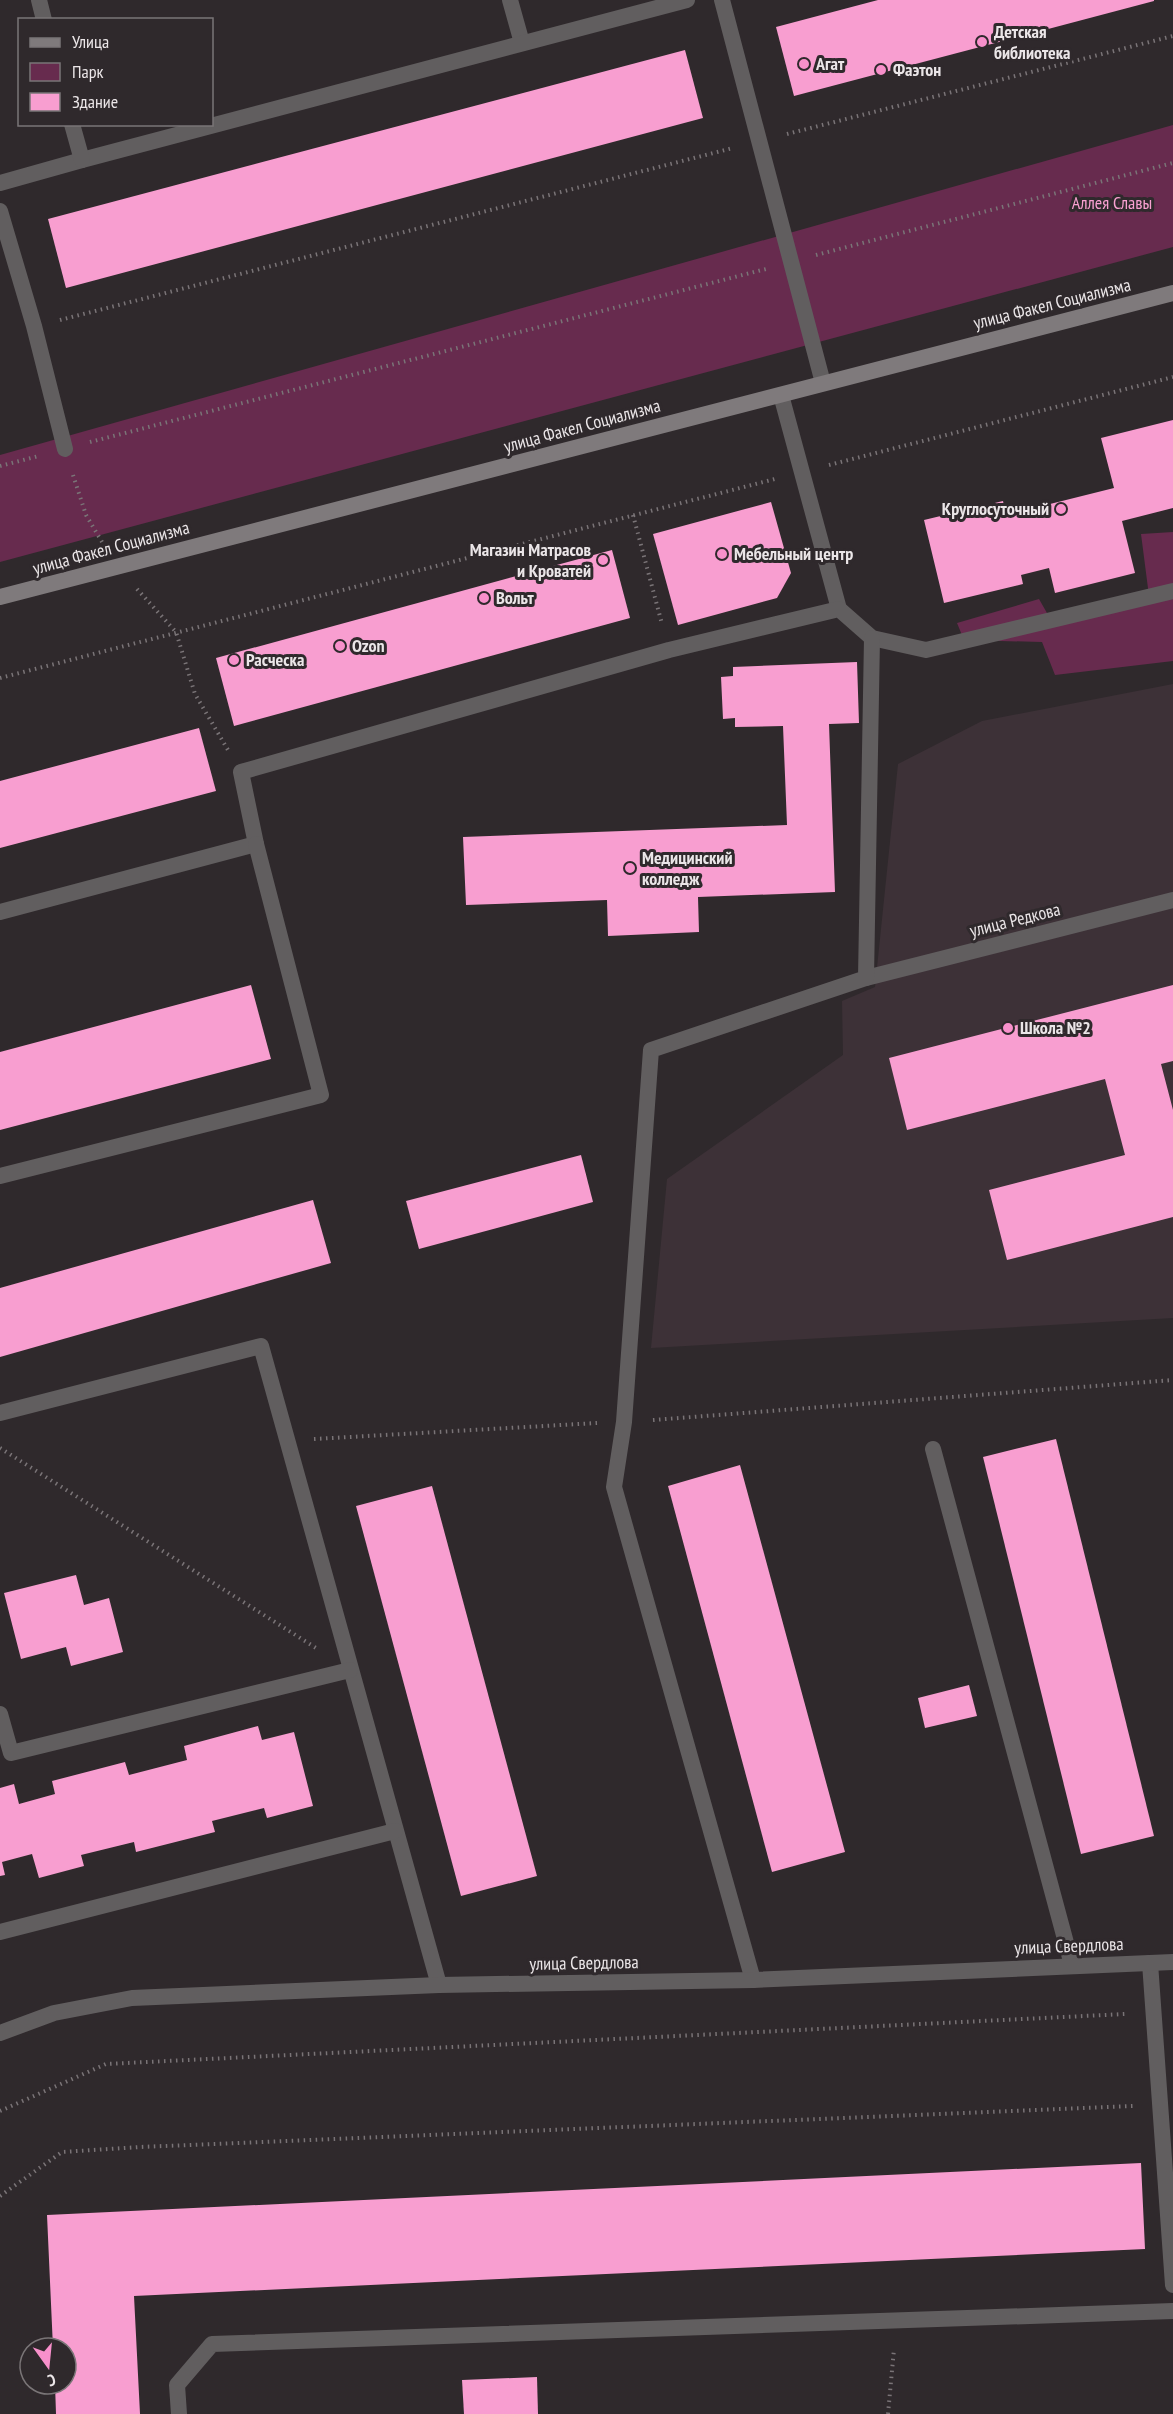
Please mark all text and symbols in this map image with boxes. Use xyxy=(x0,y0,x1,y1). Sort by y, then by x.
legend xyxy=(18,18,213,126)
place label: Детская библиотека xyxy=(994,20,1071,64)
text: Улица xyxy=(72,30,109,53)
marker: Детская библиотека xyxy=(975,35,989,49)
place label: Агат xyxy=(815,52,845,75)
marker: Агат xyxy=(797,57,811,71)
place label: Фаэтон xyxy=(893,58,941,81)
text: Парк xyxy=(72,60,103,83)
marker: Фаэтон xyxy=(874,63,888,77)
text: Здание xyxy=(72,90,118,113)
park label: Аллея Славы xyxy=(1072,191,1152,214)
street label: улица Факел Социализма xyxy=(971,273,1133,334)
street label: улица Факел Социализма xyxy=(501,394,663,457)
place label: Круглосуточный xyxy=(942,497,1049,520)
marker: Круглосуточный xyxy=(1054,502,1068,516)
street label: улица Факел Социализма xyxy=(30,516,192,579)
place label: Магазин Матрасов и Кроватей xyxy=(470,538,591,582)
place label: Мебельный центр xyxy=(734,542,853,565)
marker: Мебельный центр xyxy=(715,547,729,561)
marker: Магазин Матрасов и Кроватей xyxy=(596,553,610,567)
place label: Вольт xyxy=(496,586,534,609)
marker: Вольт xyxy=(477,591,491,605)
place label: Ozon xyxy=(352,634,385,657)
marker: Ozon xyxy=(333,639,347,653)
place label: Расческа xyxy=(246,648,304,671)
marker: Расческа xyxy=(227,653,241,667)
place label: Медицинский колледж xyxy=(642,846,733,890)
marker: Медицинский колледж xyxy=(623,861,637,875)
street label: улица Редкова xyxy=(967,897,1063,942)
place label: Школа №2 xyxy=(1020,1016,1091,1039)
marker: Школа №2 xyxy=(1001,1021,1015,1035)
street label: улица Свердлова xyxy=(1014,1932,1124,1959)
street label: улица Свердлова xyxy=(529,1950,639,1975)
north arrow xyxy=(18,2336,78,2396)
text: С xyxy=(45,2370,58,2391)

